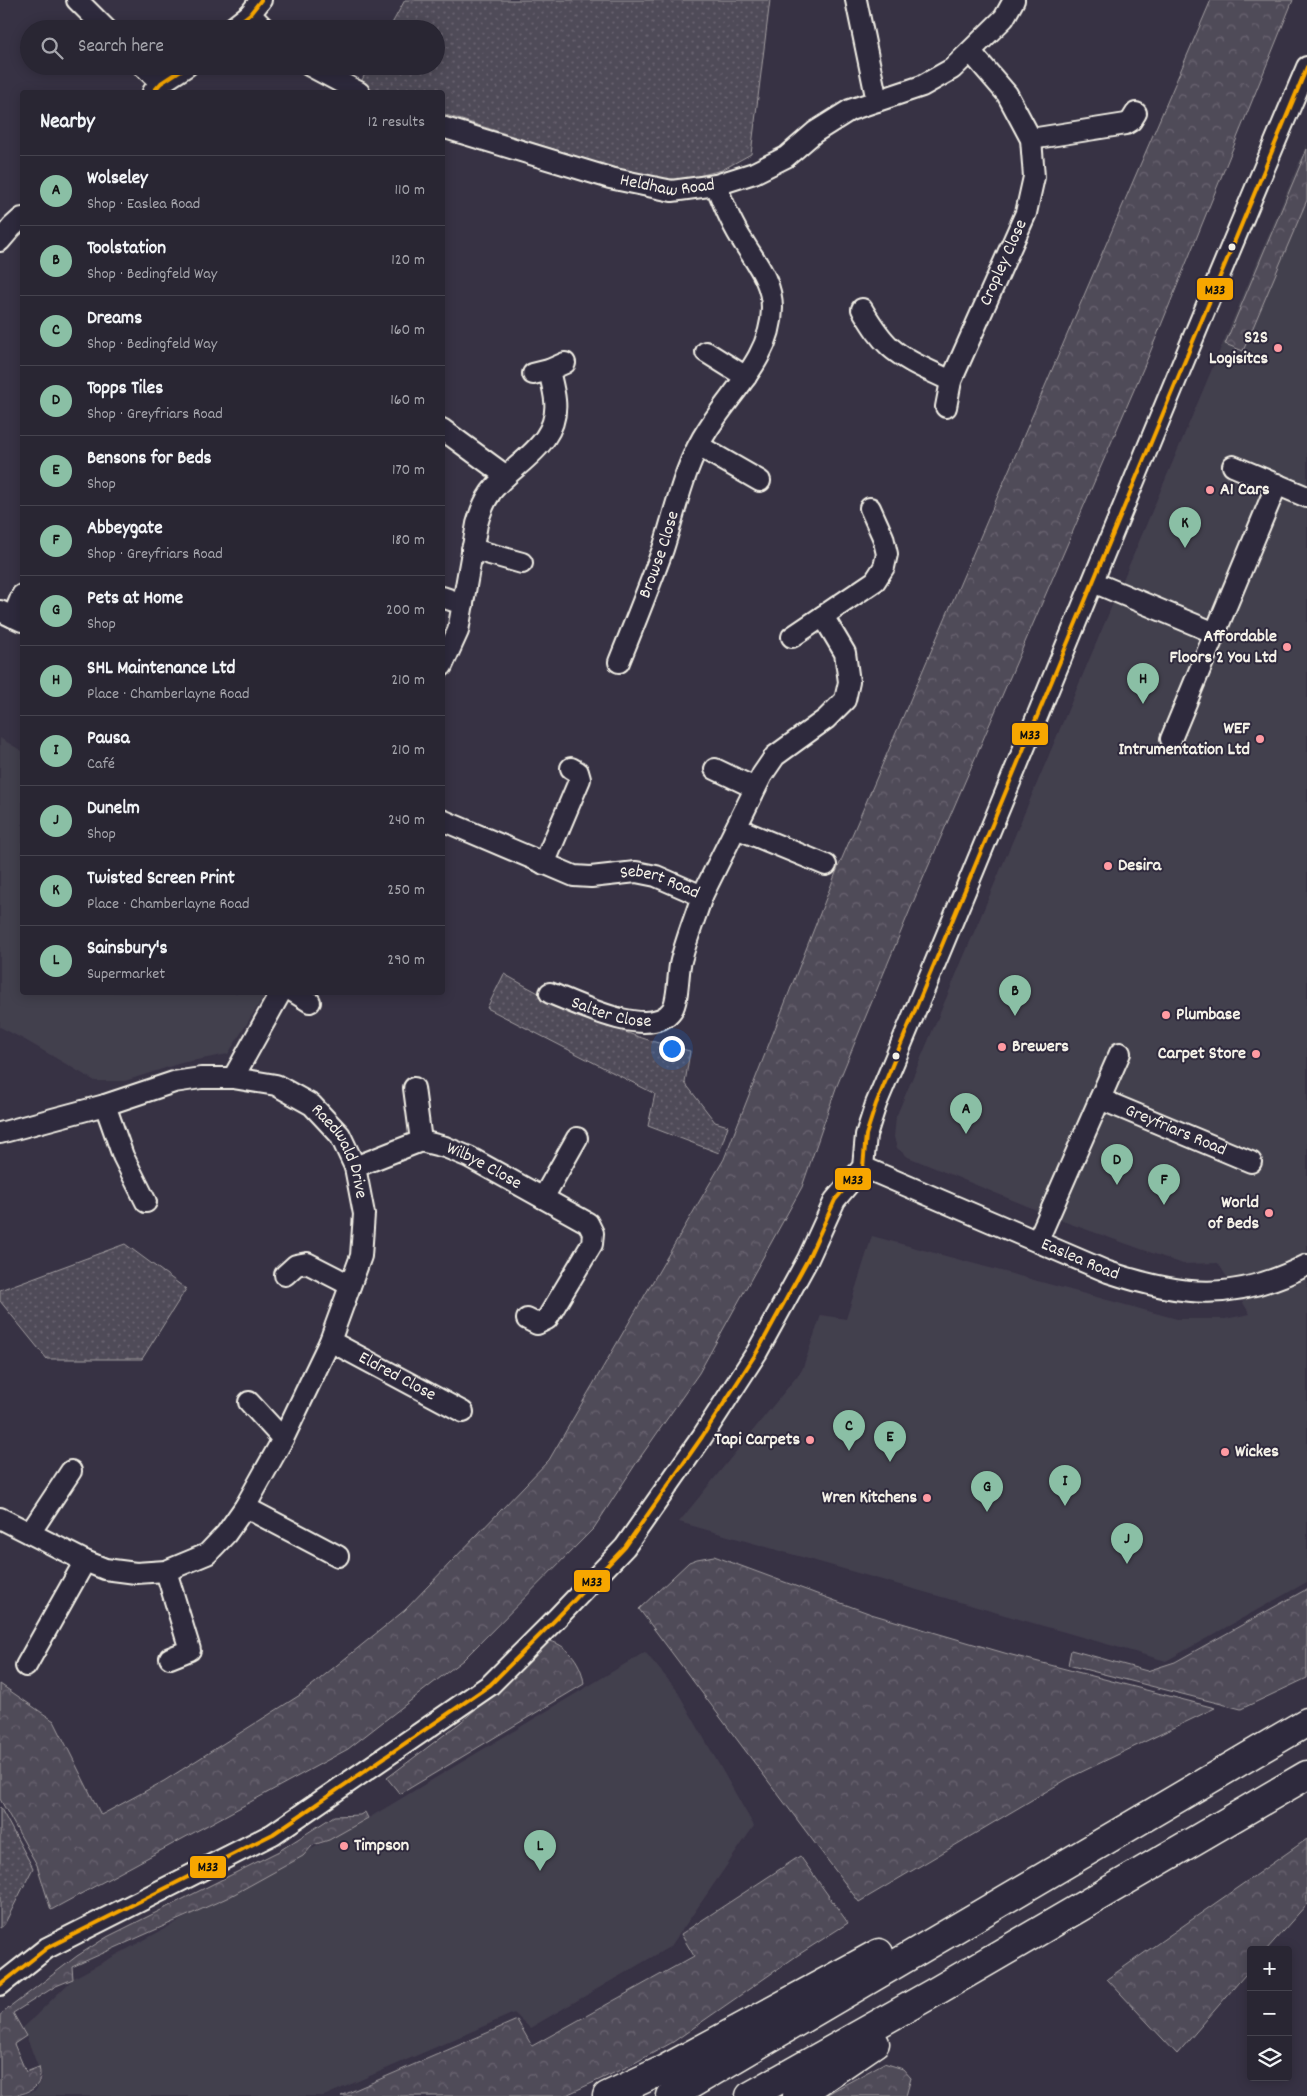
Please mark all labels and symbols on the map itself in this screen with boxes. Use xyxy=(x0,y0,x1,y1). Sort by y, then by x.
street label: Heldhaw Road xyxy=(618,168,716,204)
street label: Cropley Close xyxy=(974,215,1034,310)
unlabelled marker xyxy=(1227,242,1237,252)
line badge: M33 xyxy=(1196,277,1234,301)
text: M33 xyxy=(1205,281,1225,301)
place label: S2S Logisitcs xyxy=(1209,326,1268,372)
marker: S2S Logisitcs xyxy=(1272,342,1284,354)
place label: A1 Cars xyxy=(1220,478,1270,503)
marker: A1 Cars xyxy=(1204,484,1216,496)
pin: K xyxy=(1169,507,1201,548)
street label: Browse Close xyxy=(633,508,686,602)
place label: Affordable Floors 2 You Ltd xyxy=(1169,625,1277,671)
marker: Affordable Floors 2 You Ltd xyxy=(1281,641,1293,653)
pin: H xyxy=(1127,663,1159,704)
place label: WEF Intrumentation Ltd xyxy=(1119,717,1251,763)
line badge: M33 xyxy=(1011,722,1049,746)
text: M33 xyxy=(1020,726,1040,746)
marker: WEF Intrumentation Ltd xyxy=(1254,733,1266,745)
place label: Desira xyxy=(1118,854,1162,879)
street label: Sebert Road xyxy=(619,860,703,906)
marker: Desira xyxy=(1102,860,1114,872)
pin: B xyxy=(999,975,1031,1016)
street label: Salter Close xyxy=(567,990,652,1035)
place label: Plumbase xyxy=(1176,1003,1240,1028)
marker: Plumbase xyxy=(1160,1009,1172,1021)
place label: Brewers xyxy=(1012,1035,1069,1060)
your location xyxy=(659,1036,685,1062)
marker: Brewers xyxy=(996,1041,1008,1053)
place label: Carpet Store xyxy=(1158,1042,1246,1067)
marker: Carpet Store xyxy=(1250,1048,1262,1060)
unlabelled marker xyxy=(891,1051,901,1061)
pin: A xyxy=(950,1093,982,1134)
street label: Greyfriars Road xyxy=(1121,1098,1230,1163)
street label: Raedwald Drive xyxy=(305,1099,373,1201)
street label: Wilbye Close xyxy=(442,1136,526,1196)
pin: D xyxy=(1101,1144,1133,1185)
pin: F xyxy=(1148,1164,1180,1205)
line badge: M33 xyxy=(834,1167,872,1191)
text: M33 xyxy=(843,1171,863,1191)
place label: World of Beds xyxy=(1208,1191,1259,1237)
marker: World of Beds xyxy=(1263,1207,1275,1219)
street label: Easlea Road xyxy=(1037,1232,1122,1287)
street label: Eldred Close xyxy=(354,1346,440,1408)
pin: C xyxy=(833,1410,865,1451)
pin: E xyxy=(874,1421,906,1462)
place label: Tapi Carpets xyxy=(714,1428,800,1453)
marker: Tapi Carpets xyxy=(804,1434,816,1446)
place label: Wickes xyxy=(1235,1440,1279,1465)
marker: Wickes xyxy=(1219,1446,1231,1458)
pin: I xyxy=(1049,1465,1081,1506)
pin: G xyxy=(971,1471,1003,1512)
place label: Wren Kitchens xyxy=(822,1486,917,1511)
marker: Wren Kitchens xyxy=(921,1492,933,1504)
pin: J xyxy=(1111,1523,1143,1564)
line badge: M33 xyxy=(573,1569,611,1593)
text: M33 xyxy=(582,1573,602,1593)
pin: L xyxy=(524,1830,556,1871)
place label: Timpson xyxy=(354,1834,409,1859)
marker: Timpson xyxy=(338,1840,350,1852)
line badge: M33 xyxy=(189,1855,227,1879)
text: M33 xyxy=(198,1858,218,1878)

